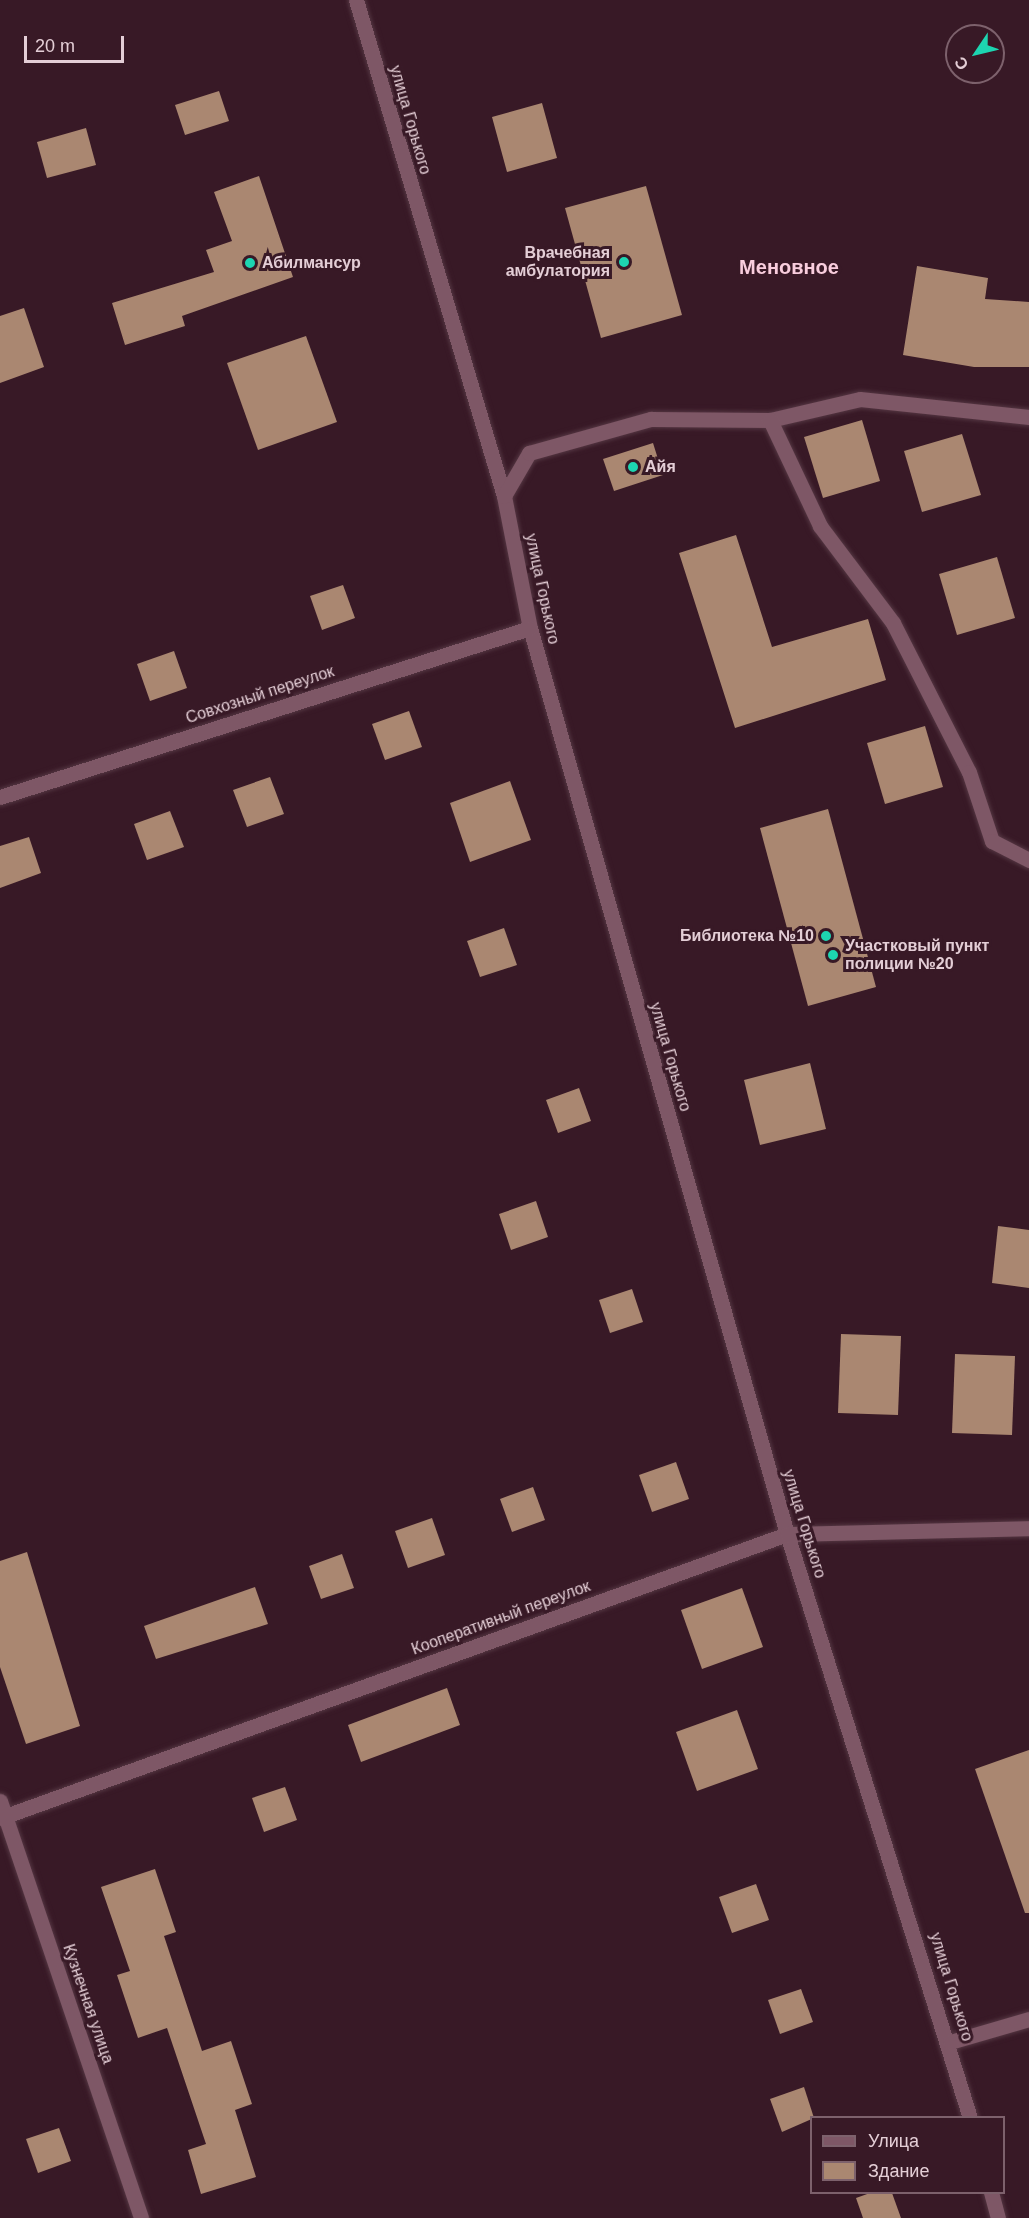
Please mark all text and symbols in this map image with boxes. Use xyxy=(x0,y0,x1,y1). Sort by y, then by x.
scale bar xyxy=(27,24,128,62)
north arrow xyxy=(945,24,1005,84)
text: 20 m xyxy=(35,36,75,56)
text: С xyxy=(951,54,972,73)
street label: улица Горького xyxy=(385,63,435,177)
place label: Врачебная амбулатория xyxy=(506,243,610,281)
place label: Абилмансур xyxy=(262,253,361,273)
marker: Врачебная амбулатория xyxy=(615,253,633,271)
district label: Меновное xyxy=(739,255,839,279)
marker: Абилмансур xyxy=(243,256,257,270)
place label: Айя xyxy=(645,457,676,477)
marker: Айя xyxy=(626,460,640,474)
street label: улица Горького xyxy=(521,532,563,646)
street label: Совхозный переулок xyxy=(183,662,337,728)
place label: Библиотека №10 xyxy=(680,926,814,946)
marker: Библиотека №10 xyxy=(819,929,833,943)
place label: Участковый пункт полиции №20 xyxy=(845,936,989,974)
marker: Участковый пункт полиции №20 xyxy=(826,948,840,962)
street label: улица Горького xyxy=(645,1000,695,1114)
street label: улица Горького xyxy=(778,1467,830,1581)
street label: Кооперативный переулок xyxy=(409,1577,593,1659)
street label: улица Горького xyxy=(925,1930,977,2044)
street label: Кузнечная улица xyxy=(59,1942,117,2066)
legend xyxy=(810,2116,1005,2194)
text: Улица xyxy=(868,2131,919,2151)
text: Здание xyxy=(868,2161,929,2181)

